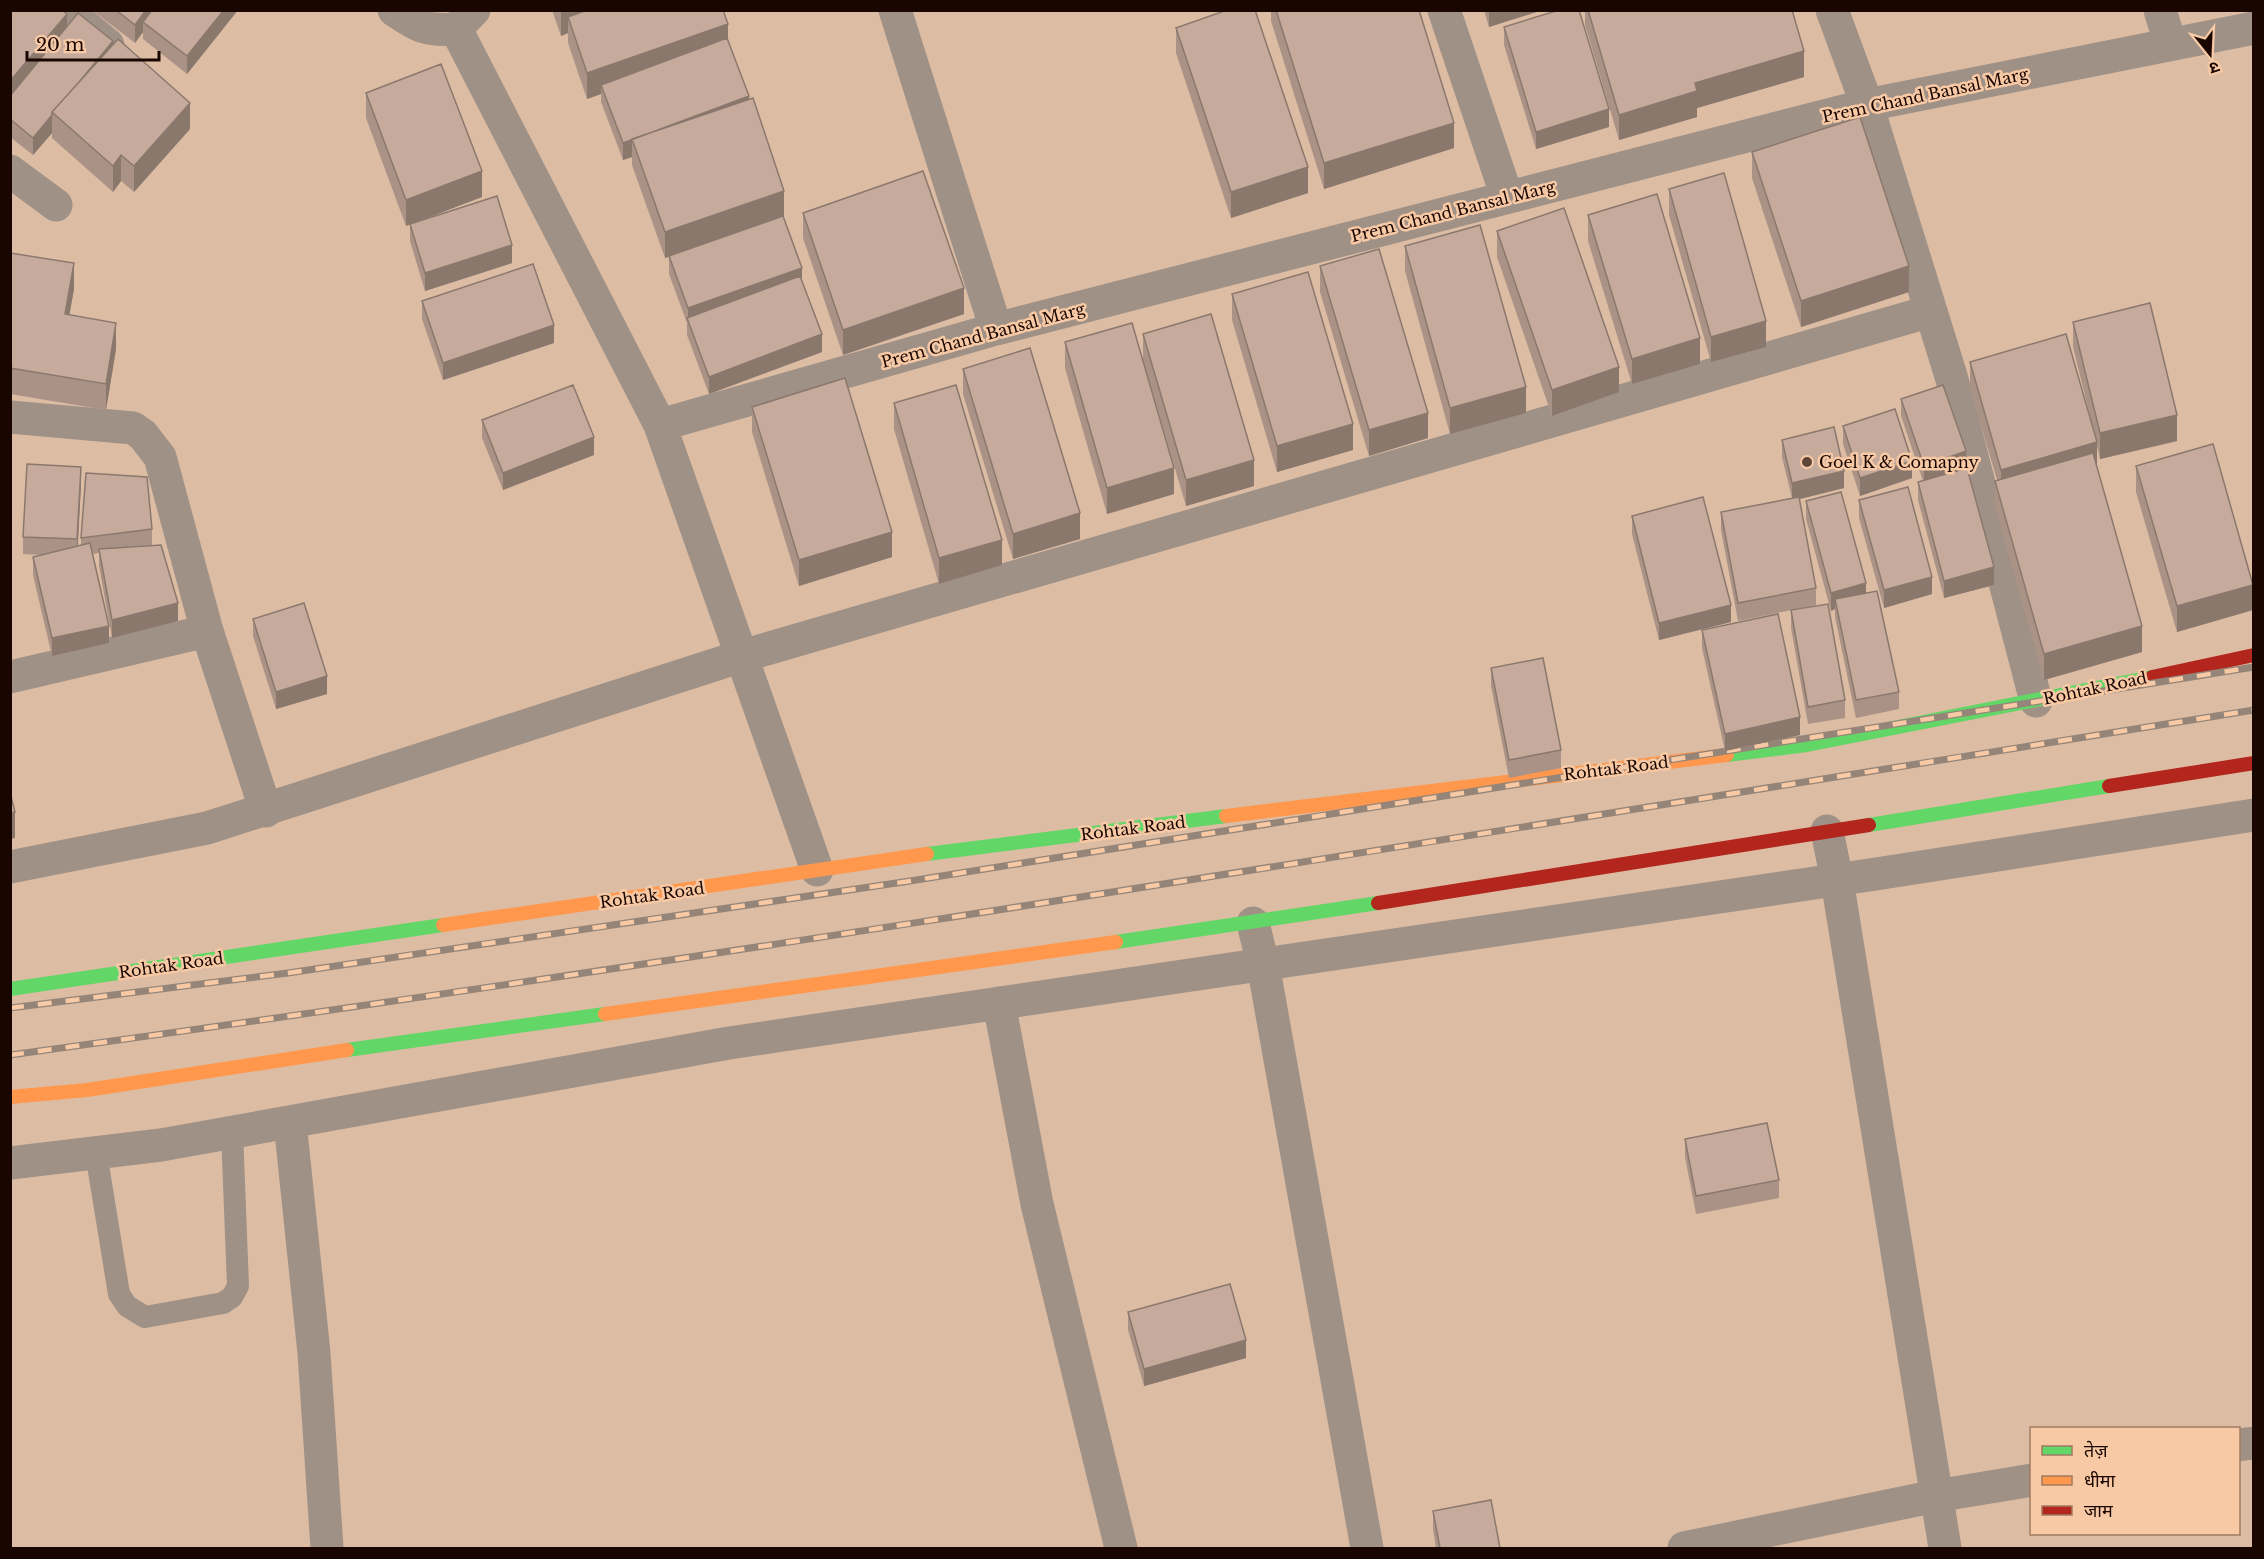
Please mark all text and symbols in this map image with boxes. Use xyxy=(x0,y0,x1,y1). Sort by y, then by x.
scale bar xyxy=(27,24,159,62)
north arrow xyxy=(2180,24,2240,84)
text: 20 m xyxy=(36,34,84,56)
text: उ xyxy=(2206,57,2222,79)
street label: Prem Chand Bansal Marg xyxy=(1820,63,2030,127)
street label: Prem Chand Bansal Marg xyxy=(1349,176,1558,246)
street label: Prem Chand Bansal Marg xyxy=(879,298,1087,372)
place label: Goel K & Comapny xyxy=(1819,452,1980,472)
marker: Goel K & Comapny xyxy=(1800,455,1814,469)
street label: Rohtak Road xyxy=(2041,667,2149,709)
street label: Rohtak Road xyxy=(1562,752,1670,784)
street label: Rohtak Road xyxy=(1079,812,1187,844)
street label: Rohtak Road xyxy=(598,878,706,912)
street label: Rohtak Road xyxy=(117,948,225,982)
legend xyxy=(2030,1427,2240,1535)
text: तेज़ xyxy=(2084,1440,2108,1462)
text: धीमा xyxy=(2084,1470,2115,1492)
text: जाम xyxy=(2084,1500,2114,1522)

